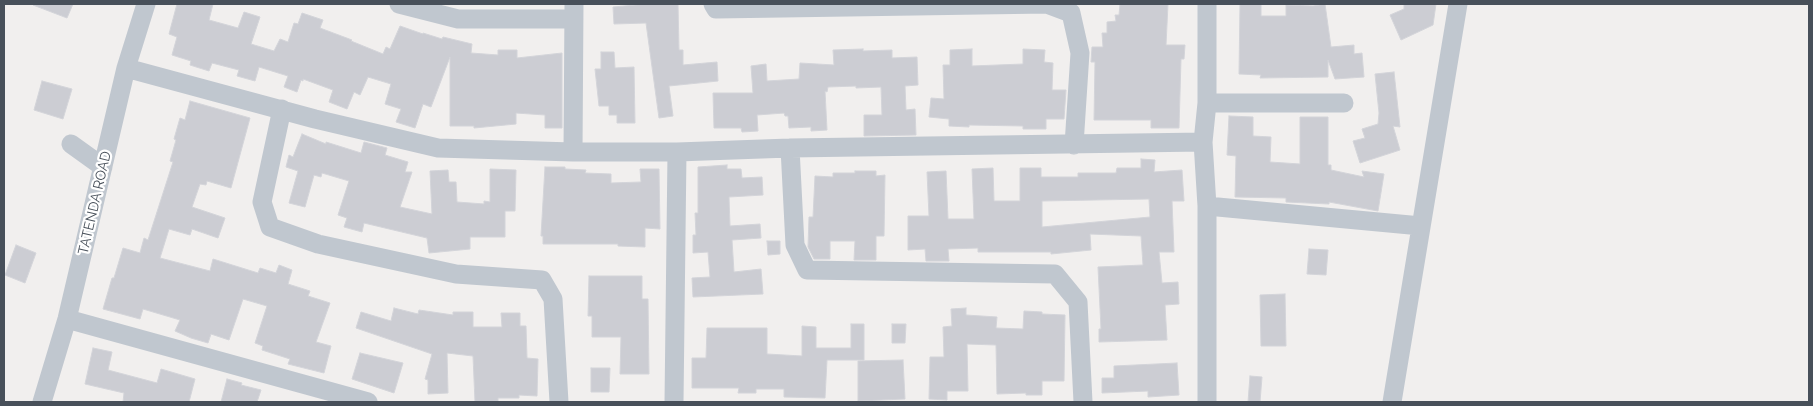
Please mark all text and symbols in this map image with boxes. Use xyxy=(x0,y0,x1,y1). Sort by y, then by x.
street label: TATENDA ROAD xyxy=(75,150,115,256)

